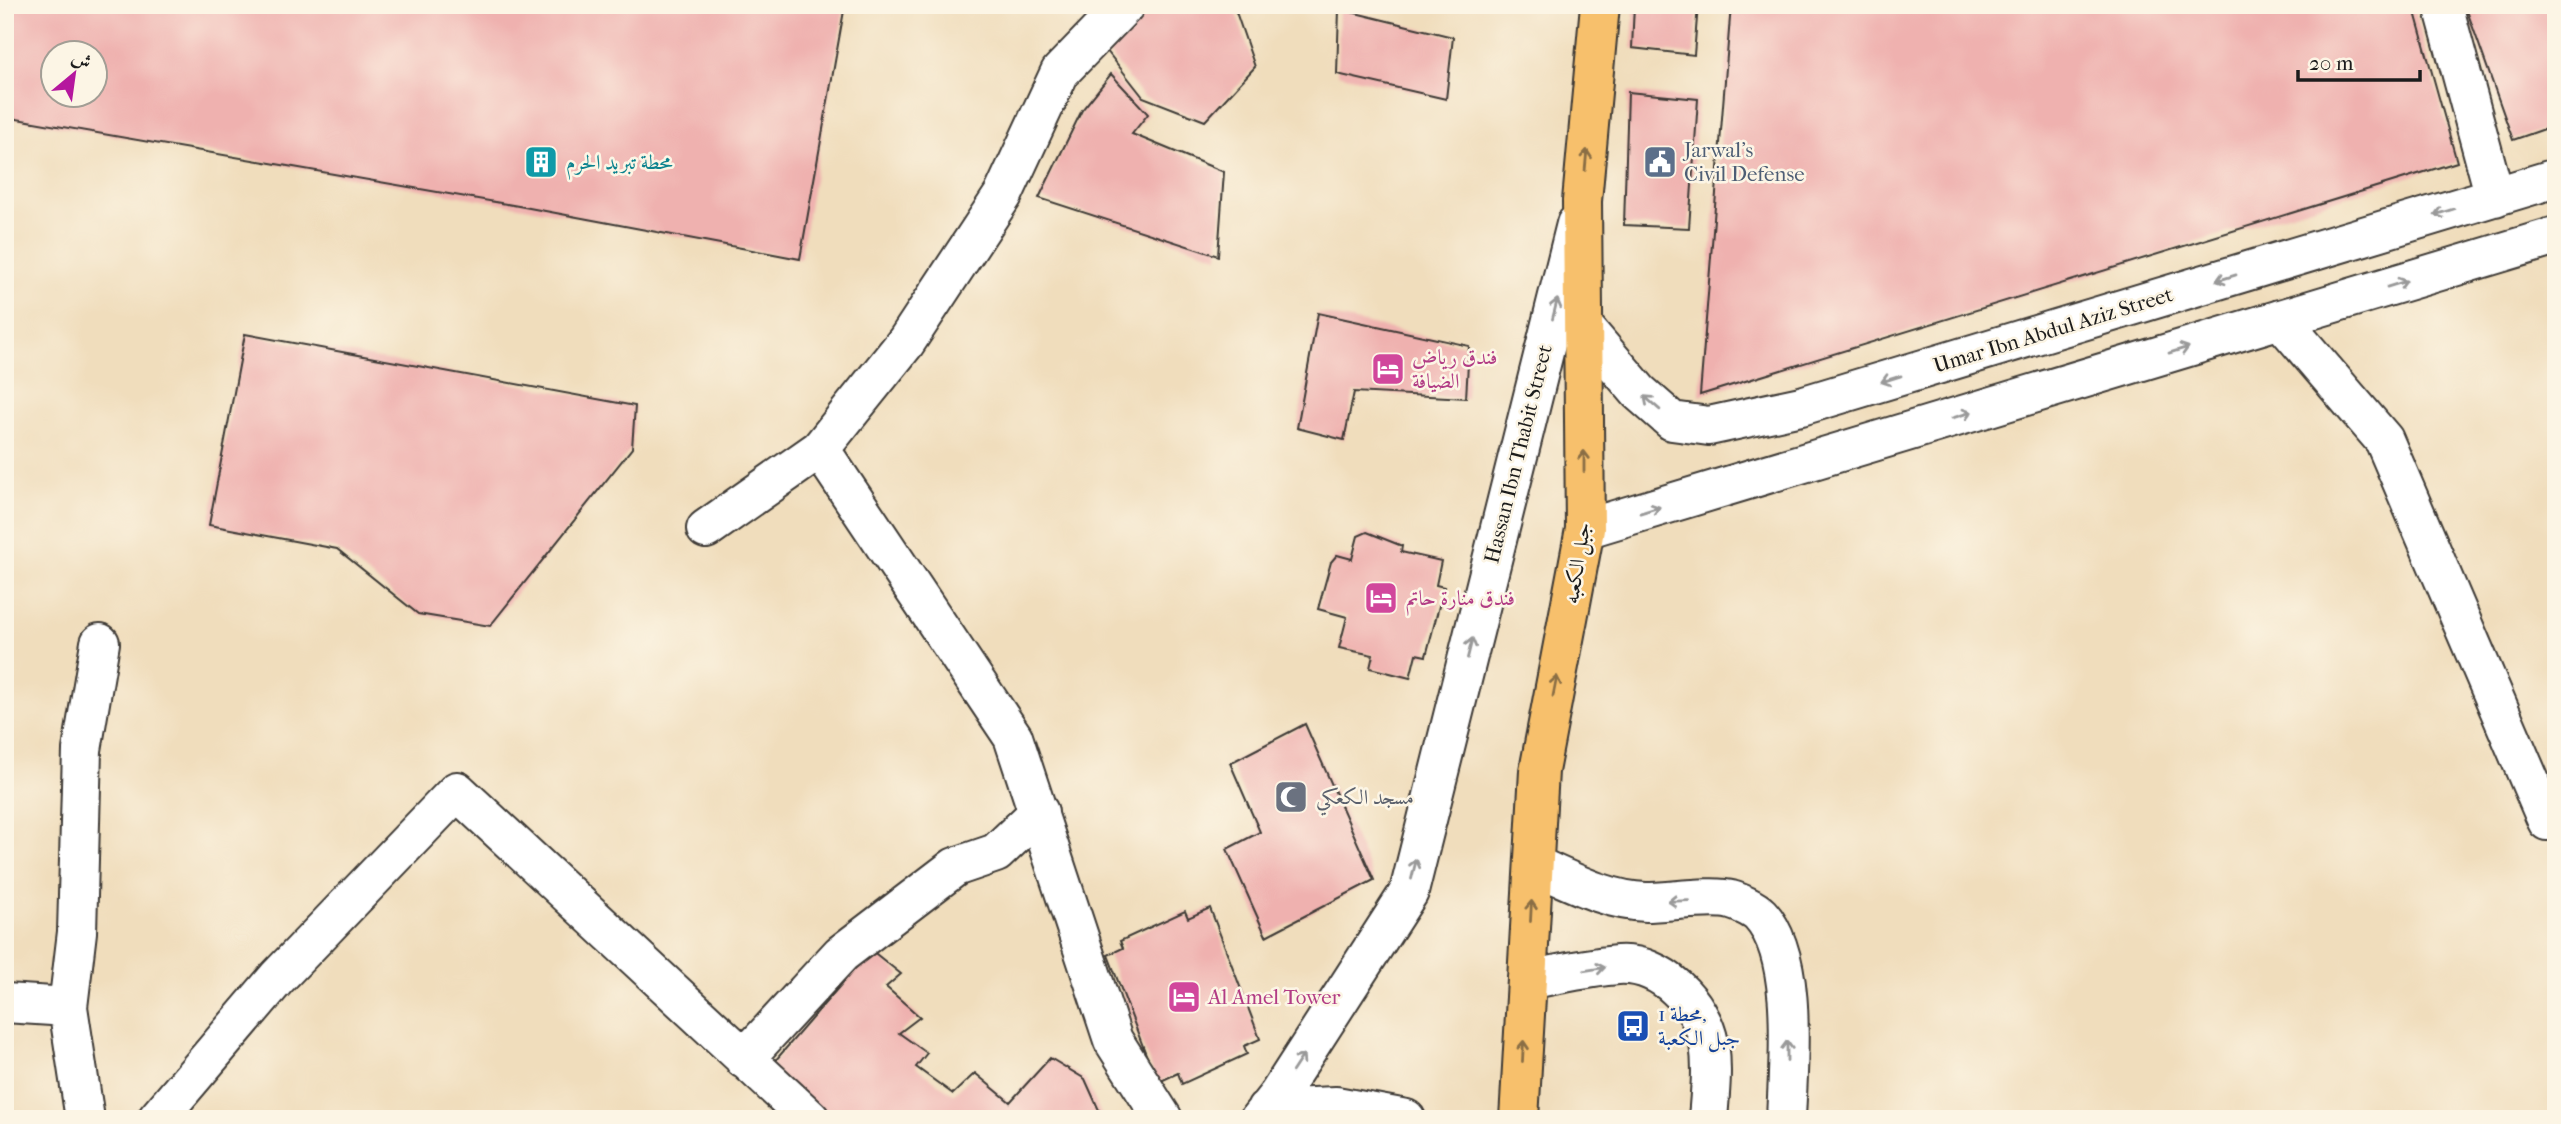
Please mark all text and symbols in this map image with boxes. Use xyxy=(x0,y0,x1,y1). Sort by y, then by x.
north arrow xyxy=(38,38,108,108)
scale bar xyxy=(2298,38,2421,82)
text: ش xyxy=(68,46,95,74)
text: 20 m xyxy=(2309,51,2354,75)
place label: Jarwal's Civil Defense xyxy=(1682,138,1805,186)
building icon: محطة تبريد الحرم xyxy=(522,143,560,181)
public building icon: Jarwal's Civil Defense xyxy=(1641,143,1679,181)
place label: محطة تبريد الحرم xyxy=(566,150,673,180)
one-way arrow xyxy=(1580,150,1593,172)
one-way arrow xyxy=(2433,207,2455,220)
one-way arrow xyxy=(2215,273,2237,286)
one-way arrow xyxy=(2386,276,2408,289)
street label: Umar Ibn Abdul Aziz Street xyxy=(1930,282,2176,378)
one-way arrow xyxy=(1549,298,1562,321)
street label: Hassan Ibn Thabit Street xyxy=(1479,342,1557,566)
one-way arrow xyxy=(2168,342,2190,355)
place label: فندق رياض الضيافة xyxy=(1412,345,1497,393)
hotel icon: فندق رياض الضيافة xyxy=(1369,350,1407,388)
one-way arrow xyxy=(1880,374,1902,387)
one-way arrow xyxy=(1643,395,1661,411)
one-way arrow xyxy=(1950,408,1972,421)
one-way arrow xyxy=(1577,450,1591,473)
one-way arrow xyxy=(1639,502,1661,515)
street label: جبل الكعبه xyxy=(1559,521,1598,606)
hotel icon: فندق منارة حاتم xyxy=(1362,579,1400,617)
place label: فندق منارة حاتم xyxy=(1406,586,1515,616)
one-way arrow xyxy=(1464,637,1477,660)
one-way arrow xyxy=(1549,675,1563,698)
mosque icon: مسجد الكعكي xyxy=(1272,778,1310,816)
place label: مسجد الكعكي xyxy=(1316,785,1414,816)
one-way arrow xyxy=(1408,858,1421,881)
one-way arrow xyxy=(1666,894,1689,907)
one-way arrow xyxy=(1525,900,1538,923)
one-way arrow xyxy=(1583,962,1606,975)
hotel icon: Al Amel Tower xyxy=(1165,978,1203,1016)
place label: Al Amel Tower xyxy=(1207,985,1341,1009)
place label: محطة 1, جبل الكعبة xyxy=(1658,1002,1740,1053)
bus stop icon: محطة 1, جبل الكعبة xyxy=(1614,1007,1652,1045)
one-way arrow xyxy=(1781,1039,1794,1062)
one-way arrow xyxy=(1517,1040,1530,1062)
one-way arrow xyxy=(1291,1054,1306,1073)

